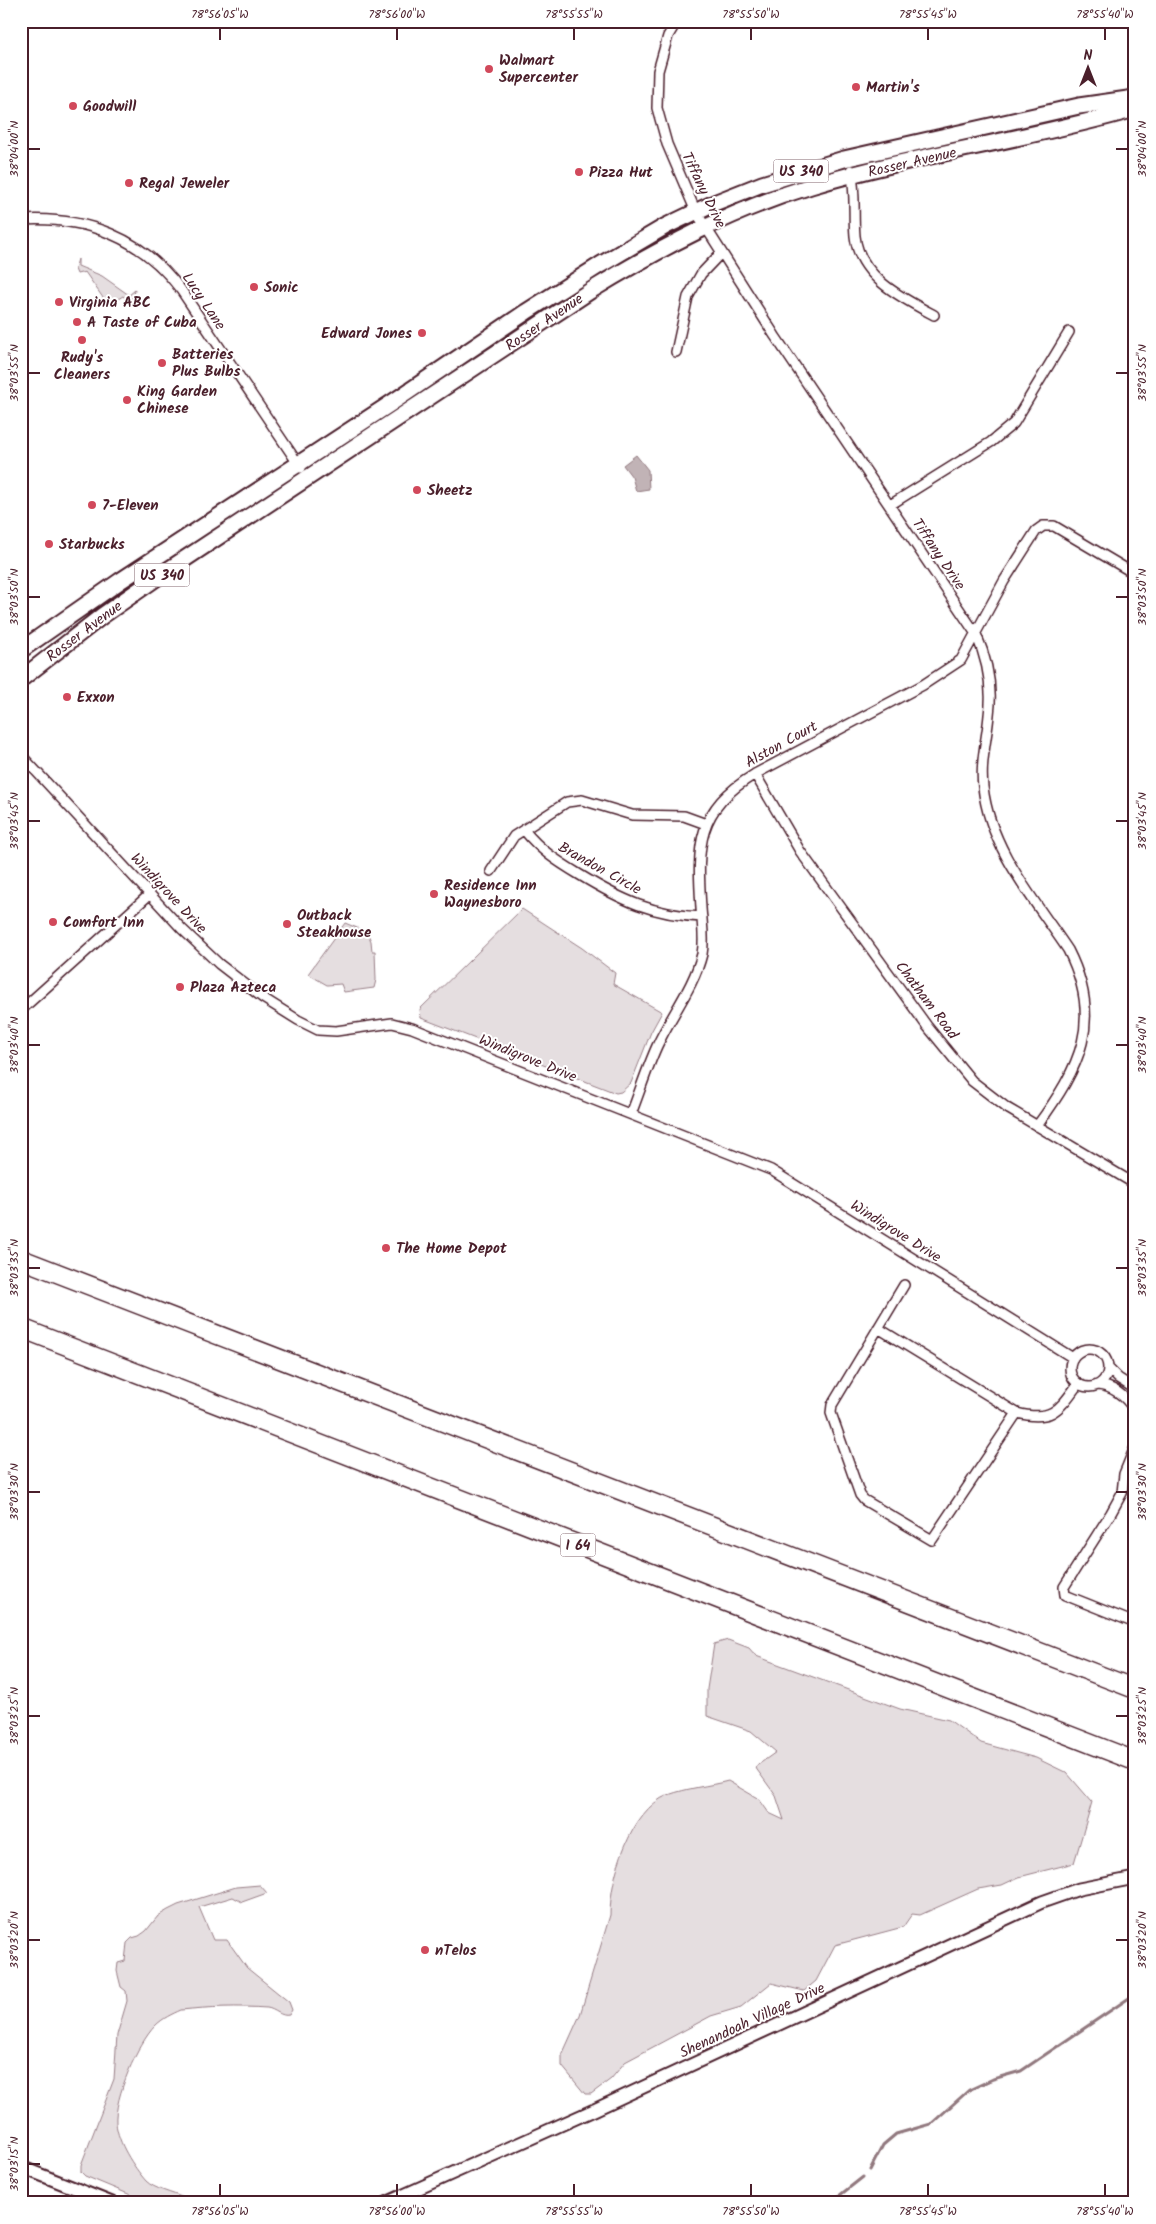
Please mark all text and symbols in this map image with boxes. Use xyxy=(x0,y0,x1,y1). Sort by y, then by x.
text: 78°56'05"W xyxy=(191,5,249,24)
text: 78°56'00"W xyxy=(368,5,426,24)
text: 78°55'55"W xyxy=(545,5,603,24)
text: 78°55'50"W xyxy=(722,5,780,24)
text: 78°55'45"W xyxy=(899,5,957,24)
text: 78°55'40"W xyxy=(1076,5,1134,24)
north arrow xyxy=(1064,42,1114,92)
text: N xyxy=(1084,45,1093,67)
place label: Walmart Supercenter xyxy=(499,49,578,90)
marker: Walmart Supercenter xyxy=(483,63,495,75)
place label: Martin's xyxy=(866,76,920,100)
marker: Martin's xyxy=(850,81,862,93)
place label: Goodwill xyxy=(83,95,136,119)
marker: Goodwill xyxy=(67,100,79,112)
text: 38°04'00"N xyxy=(5,121,24,177)
text: 38°04'00"N xyxy=(1133,121,1152,177)
street label: Rosser Avenue xyxy=(866,141,959,185)
street label: Tiffany Drive xyxy=(674,148,732,233)
road number: US 340 xyxy=(774,160,828,182)
place label: Pizza Hut xyxy=(589,161,653,185)
marker: Pizza Hut xyxy=(573,166,585,178)
place label: Regal Jeweler xyxy=(139,172,230,196)
marker: Regal Jeweler xyxy=(123,177,135,189)
street label: Lucy Lane xyxy=(175,268,231,335)
place label: Sonic xyxy=(264,276,299,300)
marker: Sonic xyxy=(248,281,260,293)
street label: Rosser Avenue xyxy=(500,288,589,358)
place label: Virginia ABC xyxy=(69,291,151,315)
marker: Virginia ABC xyxy=(53,296,65,308)
place label: A Taste of Cuba xyxy=(87,311,197,335)
marker: A Taste of Cuba xyxy=(71,316,83,328)
place label: Edward Jones xyxy=(321,322,412,346)
marker: Edward Jones xyxy=(416,327,428,339)
marker: Rudy's Cleaners xyxy=(76,334,88,346)
place label: Batteries Plus Bulbs xyxy=(172,343,240,384)
text: 38°03'55"N xyxy=(5,344,24,402)
text: 38°03'55"N xyxy=(1133,344,1152,402)
place label: Rudy's Cleaners xyxy=(54,346,110,387)
marker: Batteries Plus Bulbs xyxy=(156,357,168,369)
place label: King Garden Chinese xyxy=(137,380,217,421)
marker: King Garden Chinese xyxy=(121,394,133,406)
place label: Sheetz xyxy=(427,479,472,503)
marker: Sheetz xyxy=(411,484,423,496)
place label: 7-Eleven xyxy=(102,494,159,518)
marker: 7-Eleven xyxy=(86,499,98,511)
street label: Tiffany Drive xyxy=(905,514,971,596)
place label: Starbucks xyxy=(59,533,125,557)
marker: Starbucks xyxy=(43,538,55,550)
road number: US 340 xyxy=(134,564,190,586)
text: 38°03'50"N xyxy=(5,568,24,626)
text: 38°03'50"N xyxy=(1133,568,1152,626)
street label: Rosser Avenue xyxy=(41,595,128,669)
place label: Exxon xyxy=(77,686,115,710)
marker: Exxon xyxy=(61,691,73,703)
street label: Alston Court xyxy=(741,715,822,775)
text: 38°03'45"N xyxy=(5,792,24,850)
text: 38°03'45"N xyxy=(1133,792,1152,850)
street label: Brandon Circle xyxy=(553,836,646,902)
street label: Windigrove Drive xyxy=(124,848,213,940)
place label: Residence Inn Waynesboro xyxy=(444,874,537,915)
marker: Residence Inn Waynesboro xyxy=(428,888,440,900)
place label: Outback Steakhouse xyxy=(297,904,372,945)
place label: Comfort Inn xyxy=(63,911,144,935)
marker: Comfort Inn xyxy=(47,916,59,928)
marker: Outback Steakhouse xyxy=(281,918,293,930)
street label: Chatham Road xyxy=(889,956,964,1045)
place label: Plaza Azteca xyxy=(190,976,277,1000)
marker: Plaza Azteca xyxy=(174,981,186,993)
text: 38°03'40"N xyxy=(5,1016,24,1074)
text: 38°03'40"N xyxy=(1133,1016,1152,1074)
street label: Windigrove Drive xyxy=(475,1028,580,1090)
street label: Windigrove Drive xyxy=(845,1194,946,1270)
place label: The Home Depot xyxy=(396,1237,507,1261)
text: 38°03'35"N xyxy=(5,1239,24,1297)
text: 38°03'35"N xyxy=(1133,1239,1152,1297)
marker: The Home Depot xyxy=(380,1242,392,1254)
text: 38°03'30"N xyxy=(5,1463,24,1521)
text: 38°03'30"N xyxy=(1133,1463,1152,1521)
road number: I 64 xyxy=(560,1534,596,1556)
text: 38°03'25"N xyxy=(5,1687,24,1745)
text: 38°03'25"N xyxy=(1133,1687,1152,1745)
text: 38°03'20"N xyxy=(5,1911,24,1969)
text: 38°03'20"N xyxy=(1133,1911,1152,1969)
place label: nTelos xyxy=(435,1939,477,1963)
marker: nTelos xyxy=(419,1944,431,1956)
street label: Shenandoah Village Drive xyxy=(676,1976,829,2065)
text: 38°03'15"N xyxy=(5,2136,24,2192)
text: 78°56'05"W xyxy=(191,2202,249,2221)
text: 78°56'00"W xyxy=(368,2202,426,2221)
text: 78°55'55"W xyxy=(545,2202,603,2221)
text: 78°55'50"W xyxy=(722,2202,780,2221)
text: 78°55'45"W xyxy=(899,2202,957,2221)
text: 78°55'40"W xyxy=(1076,2202,1134,2221)

